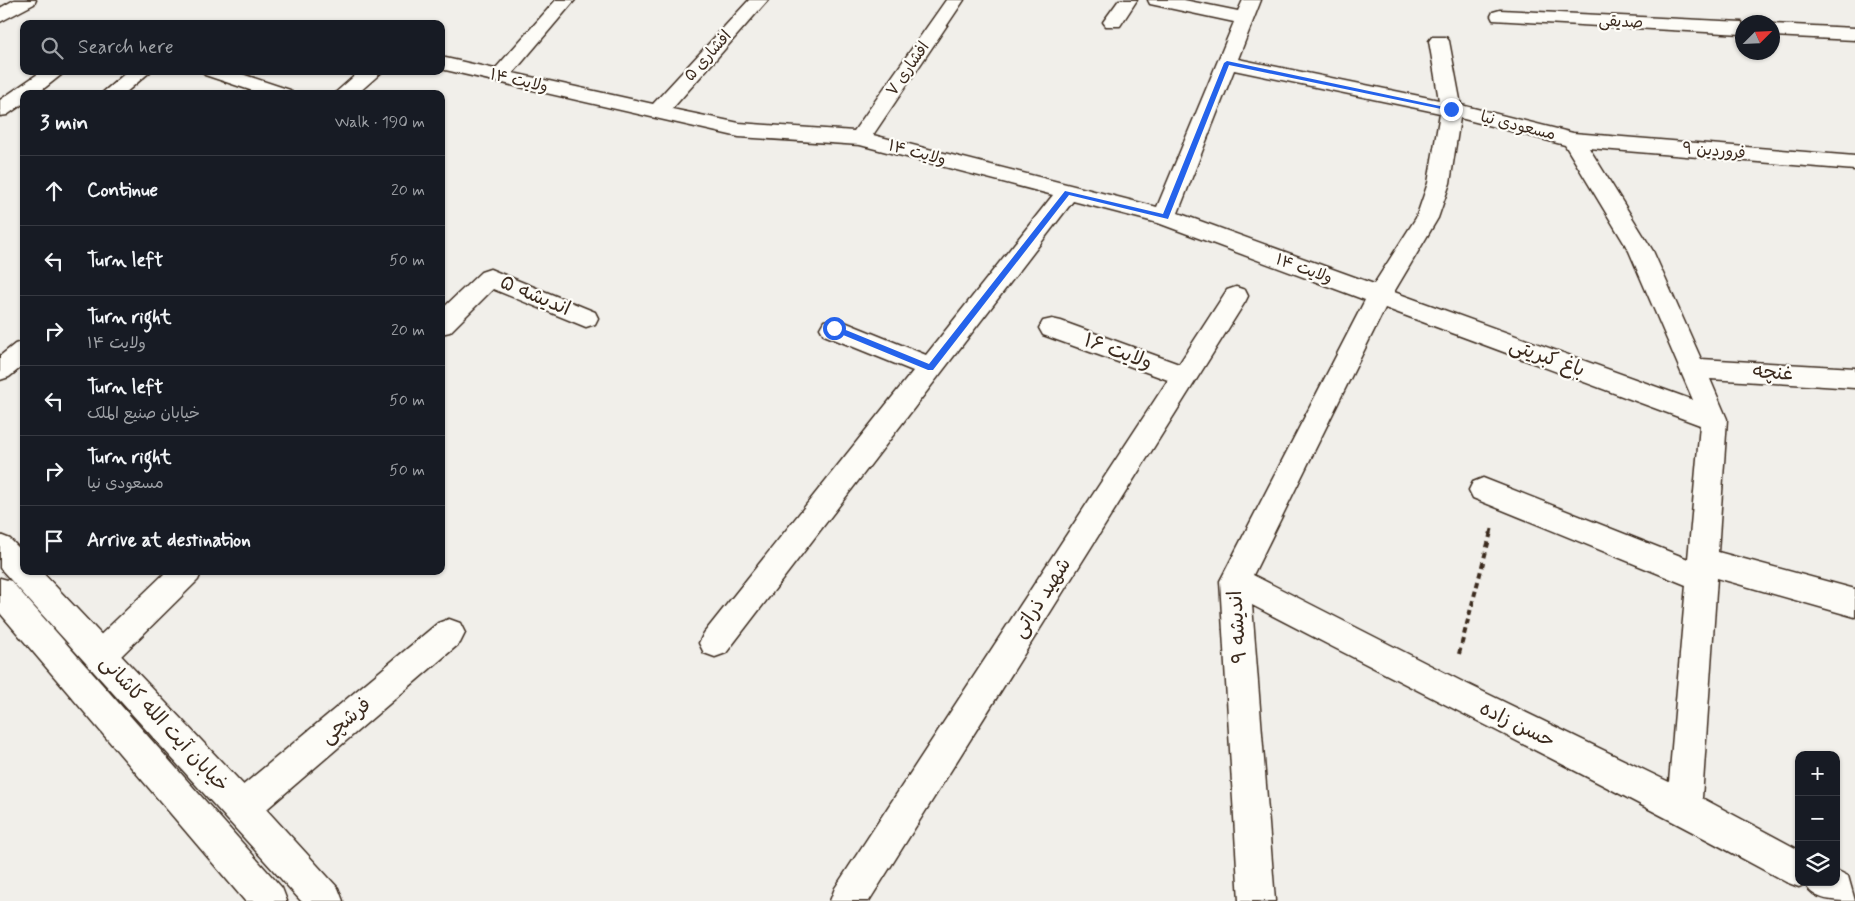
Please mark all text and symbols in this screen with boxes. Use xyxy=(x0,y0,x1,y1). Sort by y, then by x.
street label: صدیقی xyxy=(1598,10,1644,34)
north arrow xyxy=(1735,15,1780,60)
search box xyxy=(20,20,445,75)
street label: افشاری ۵ xyxy=(680,26,736,86)
icon: search xyxy=(38,34,66,62)
text: Search here xyxy=(78,35,174,60)
street label: افشاری ۷ xyxy=(882,38,934,100)
street label: ولایت ۱۴ xyxy=(488,64,550,98)
route end xyxy=(1440,98,1463,121)
street label: مسعودی نیا xyxy=(1478,107,1558,145)
text: 3 min xyxy=(40,109,88,137)
text: Walk · 190 m xyxy=(335,112,425,133)
street label: ولایت ۱۴ xyxy=(886,135,948,171)
street label: فروردین ۹ xyxy=(1682,138,1746,164)
icon: ahead xyxy=(40,177,68,205)
text: Continue xyxy=(87,178,158,203)
text: 20 m xyxy=(391,180,425,201)
icon: left xyxy=(40,247,68,275)
text: Turn left xyxy=(87,248,163,273)
street label: ولایت ۱۴ xyxy=(1273,249,1335,289)
text: 50 m xyxy=(389,250,425,271)
street label: اندیشه ۵ xyxy=(496,269,574,323)
text: Turn right xyxy=(87,305,171,330)
icon: right xyxy=(40,317,68,345)
route start xyxy=(823,317,846,340)
text: 20 m xyxy=(391,320,425,341)
street label: ولایت ۱۶ xyxy=(1080,327,1156,377)
street label: باغ کبریتی xyxy=(1505,332,1589,384)
text: ولایت ۱۴ xyxy=(87,333,146,354)
street label: غنچه xyxy=(1752,358,1794,388)
text: Turn left xyxy=(87,375,163,400)
icon: left xyxy=(40,387,68,415)
text: 50 m xyxy=(389,390,425,411)
text: خیابان صنیع الملک xyxy=(87,403,200,424)
text: Turn right xyxy=(87,445,171,470)
icon: right xyxy=(40,457,68,485)
text: 50 m xyxy=(389,460,425,481)
text: مسعودی نیا xyxy=(87,473,164,494)
icon: arrive xyxy=(40,527,68,555)
text: Arrive at destination xyxy=(87,528,251,553)
street label: شهید ذراتی xyxy=(1006,553,1078,643)
street label: اندیشه ۹ xyxy=(1222,590,1254,664)
street label: خیابان آیت الله کاشانی xyxy=(93,650,235,798)
street label: فرشچی xyxy=(315,692,377,750)
street label: حسن زاده xyxy=(1475,695,1559,755)
map controls xyxy=(1795,751,1840,886)
button: + xyxy=(1795,751,1840,796)
button: − xyxy=(1795,796,1840,841)
button: layers xyxy=(1795,841,1840,886)

